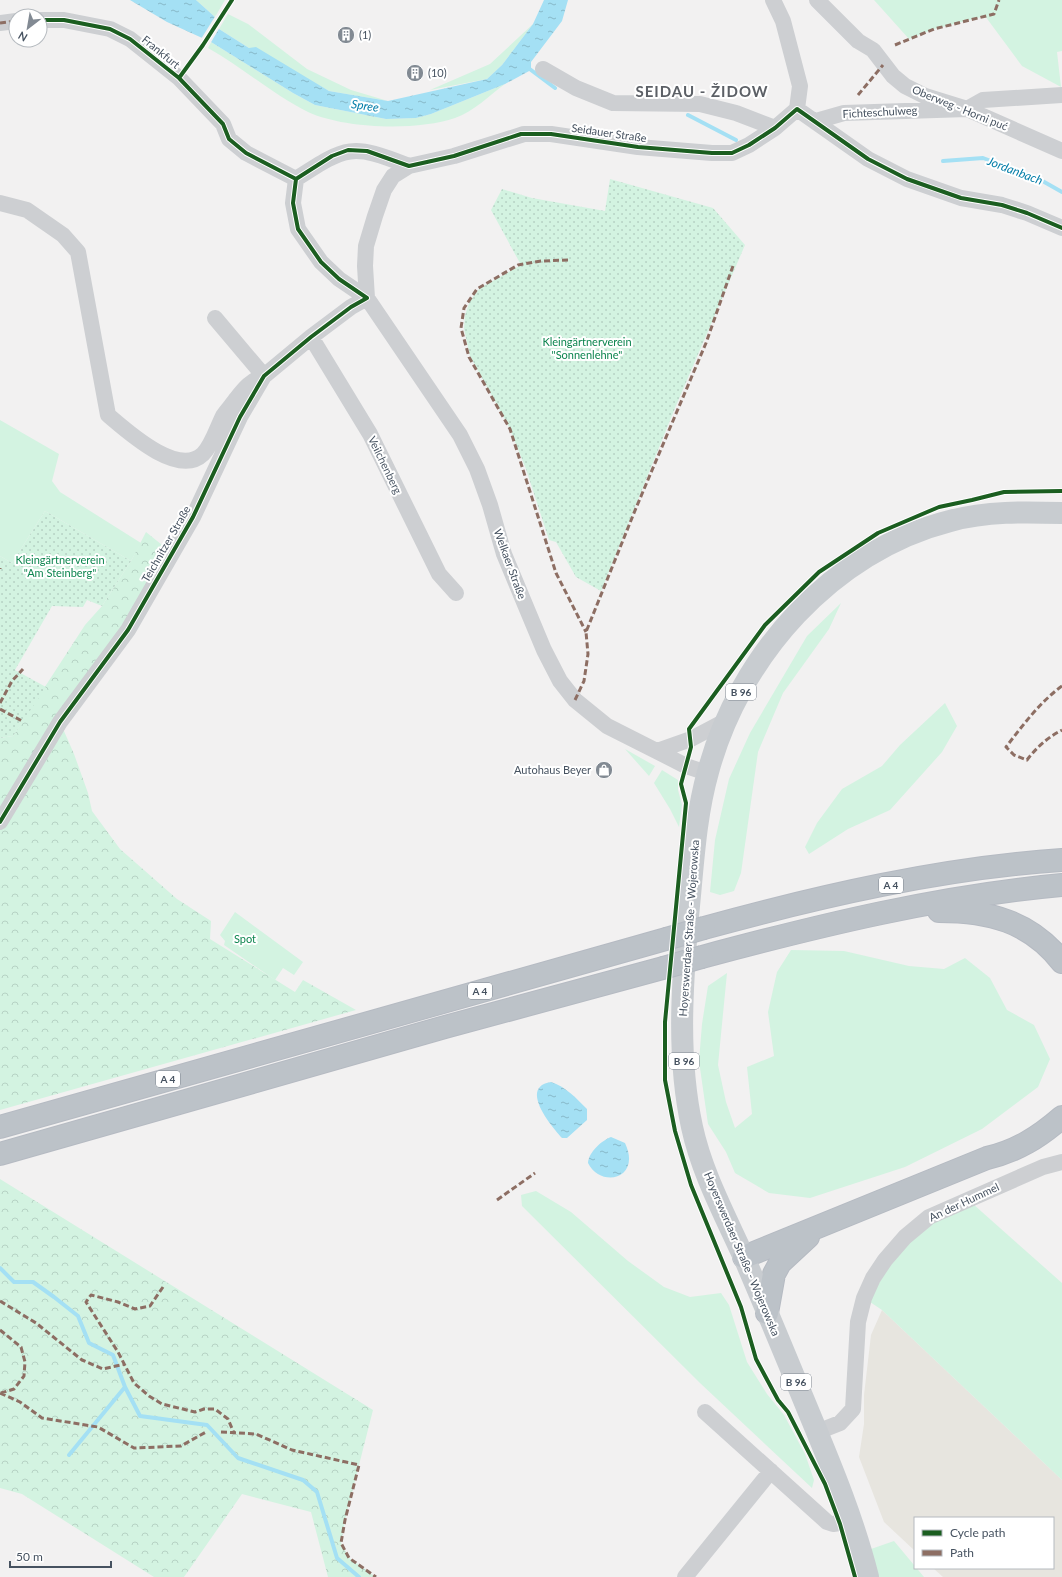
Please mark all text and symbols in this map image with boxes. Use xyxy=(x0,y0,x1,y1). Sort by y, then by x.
north arrow xyxy=(8,8,48,48)
building icon: (1) xyxy=(336,25,356,45)
place label: (1) xyxy=(359,28,371,41)
text: N xyxy=(16,29,30,45)
street label: Frankfurt xyxy=(140,32,183,71)
building icon: (10) xyxy=(405,63,425,83)
place label: (10) xyxy=(428,66,447,79)
district label: SEIDAU - ŽIDOW xyxy=(635,82,769,100)
street label: Oberweg - Horni puć xyxy=(910,82,1010,133)
water label: Spree xyxy=(350,96,380,115)
street label: Fichteschulweg xyxy=(842,103,918,120)
street label: Seidauer Straße xyxy=(571,121,648,144)
water label: Jordanbach xyxy=(985,153,1045,188)
park label: Kleingärtnerverein "Sonnenlehne" xyxy=(542,335,632,361)
street label: Veilchenberg xyxy=(366,434,405,496)
street label: Teichnitzer Straße xyxy=(138,503,193,584)
street label: Welkaer Straße xyxy=(492,527,529,601)
park label: Kleingärtnerverein "Am Steinberg" xyxy=(15,553,105,579)
road number: B 96 xyxy=(726,684,756,700)
shop icon: Autohaus Beyer xyxy=(594,760,614,780)
place label: Autohaus Beyer xyxy=(514,763,591,776)
street label: Hoyerswerdaer Straße - Wojerowska xyxy=(676,839,701,1017)
road number: A 4 xyxy=(879,877,903,893)
park label: Spot xyxy=(234,932,256,945)
road number: A 4 xyxy=(468,983,492,999)
road number: B 96 xyxy=(669,1053,699,1069)
road number: A 4 xyxy=(156,1071,180,1087)
street label: Hoyerswerdaer Straße - Wojerowska xyxy=(702,1170,783,1338)
street label: An der Hummel xyxy=(927,1180,1001,1223)
road number: B 96 xyxy=(781,1374,811,1390)
legend xyxy=(914,1517,1054,1569)
text: Cycle path xyxy=(950,1525,1005,1540)
scale bar xyxy=(10,1543,111,1569)
text: Path xyxy=(950,1545,974,1560)
text: 50 m xyxy=(16,1549,43,1564)

